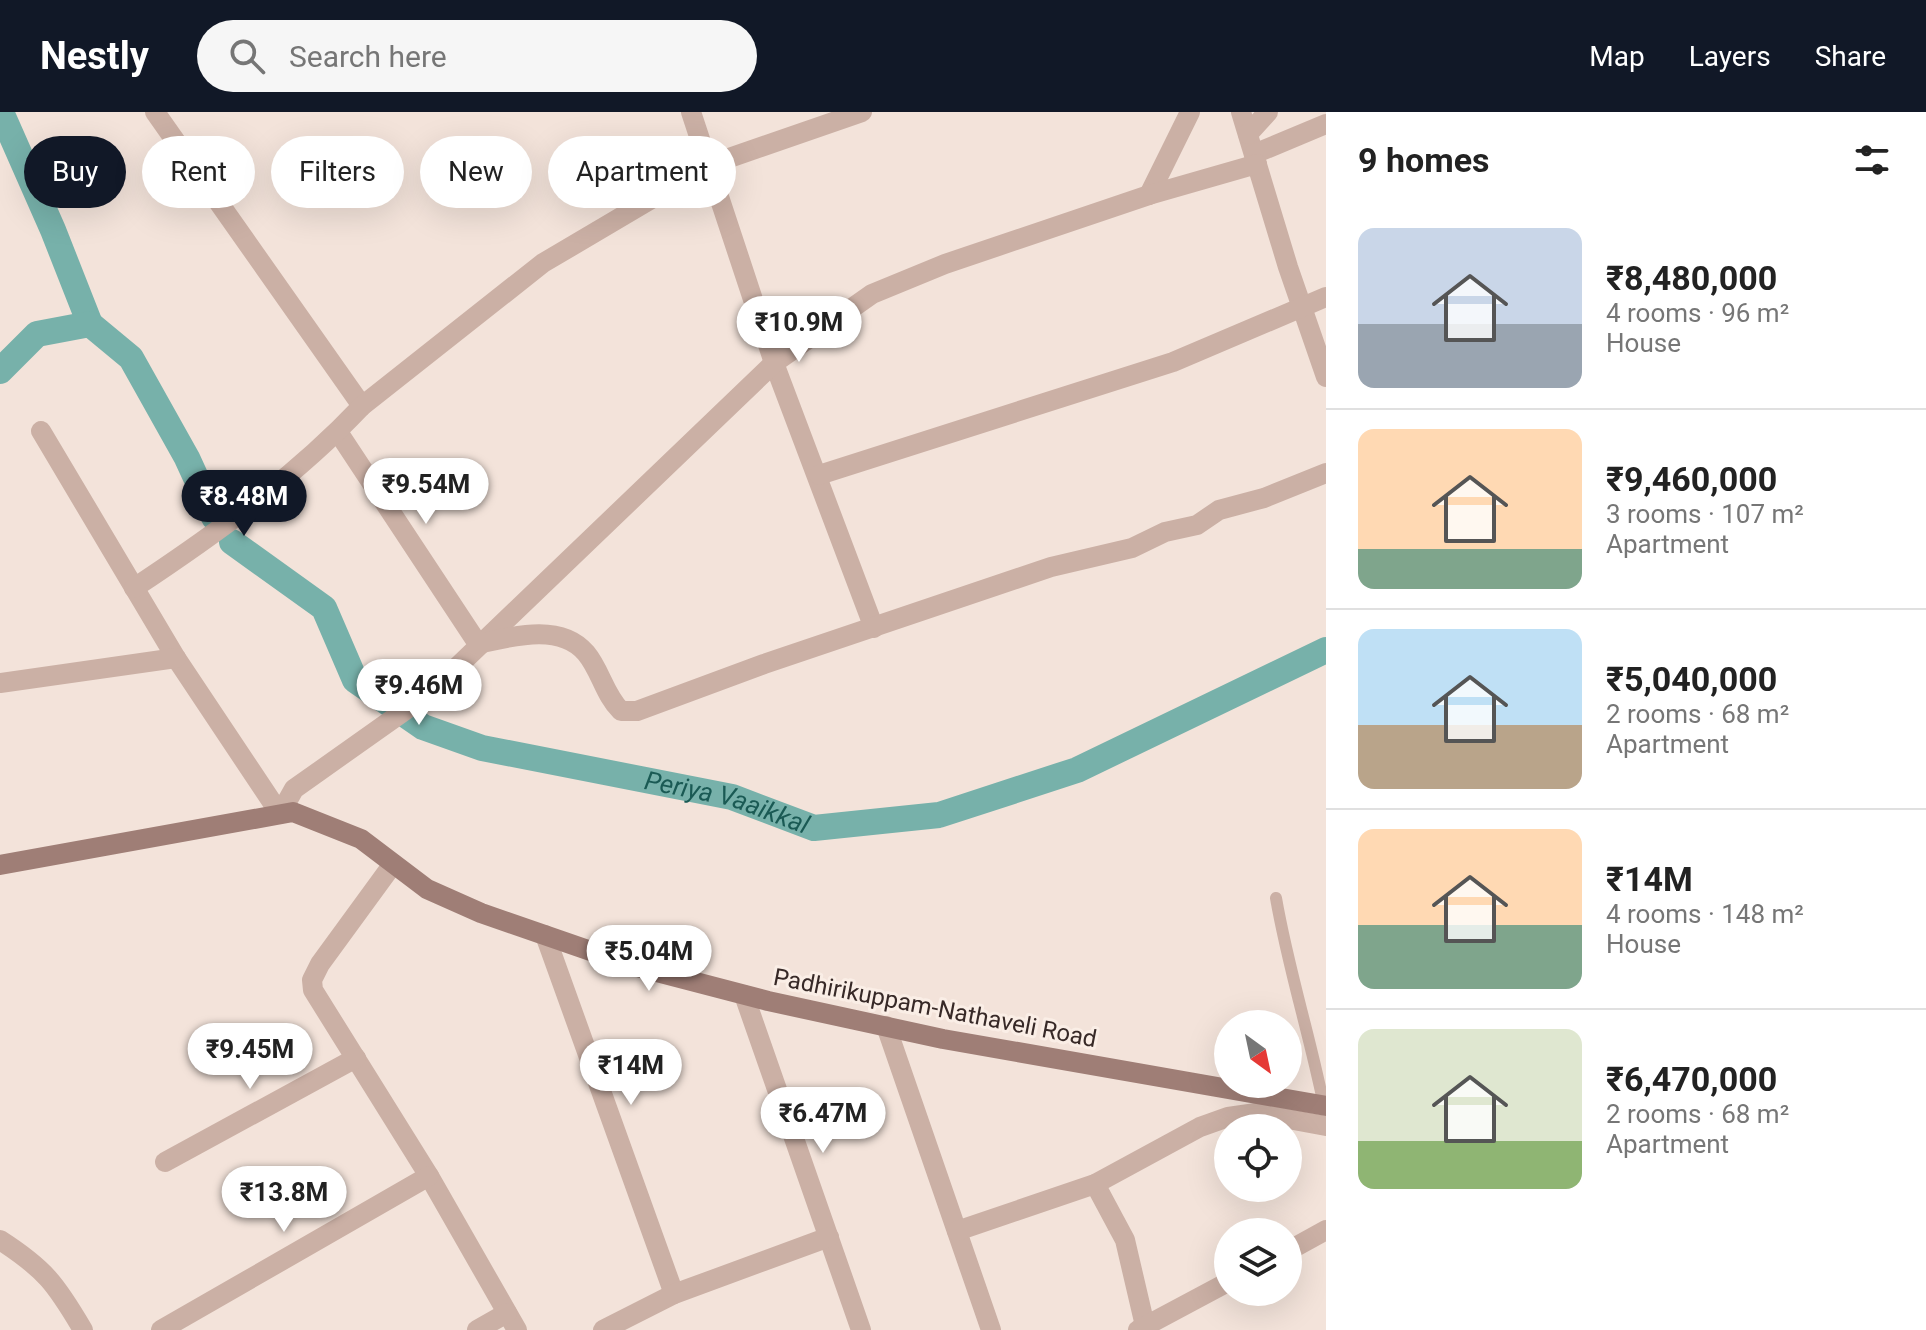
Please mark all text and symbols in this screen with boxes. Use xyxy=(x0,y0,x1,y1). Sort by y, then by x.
search box xyxy=(197,20,757,92)
text: Nestly xyxy=(40,34,149,78)
icon: search xyxy=(225,34,269,78)
text: Search here xyxy=(289,39,447,74)
text: Map xyxy=(1589,40,1645,73)
text: Layers xyxy=(1689,40,1771,73)
text: Share xyxy=(1815,40,1886,73)
chip: Buy xyxy=(24,136,126,208)
chip: Rent xyxy=(142,136,255,208)
chip: Filters xyxy=(271,136,404,208)
chip: New xyxy=(420,136,532,208)
chip: Apartment xyxy=(548,136,736,208)
icon: filters xyxy=(1850,138,1894,182)
text: 9 homes xyxy=(1358,140,1489,180)
text: ₹8,480,000 xyxy=(1606,258,1777,298)
icon: home xyxy=(1422,260,1518,356)
pin: ₹10.9M xyxy=(734,296,864,364)
text: 4 rooms · 96 m² xyxy=(1606,298,1789,328)
text: ₹10.9M xyxy=(755,307,843,337)
text: House xyxy=(1606,328,1681,358)
pin: ₹9.54M xyxy=(361,458,491,526)
text: ₹9,460,000 xyxy=(1606,459,1777,499)
icon: home xyxy=(1422,461,1518,557)
text: ₹9.54M xyxy=(382,469,470,499)
pin: ₹8.48M xyxy=(179,470,309,538)
text: ₹8.48M xyxy=(200,481,288,511)
text: 3 rooms · 107 m² xyxy=(1606,499,1804,529)
text: Apartment xyxy=(1606,529,1729,559)
pin: ₹9.46M xyxy=(354,659,484,727)
text: ₹5,040,000 xyxy=(1606,659,1777,699)
icon: home xyxy=(1422,661,1518,757)
text: ₹9.46M xyxy=(375,670,463,700)
text: 2 rooms · 68 m² xyxy=(1606,699,1789,729)
text: Apartment xyxy=(1606,729,1729,759)
water label: Periya Vaaikkal xyxy=(642,765,814,840)
text: ₹14M xyxy=(1606,859,1693,899)
icon: home xyxy=(1422,861,1518,957)
text: 4 rooms · 148 m² xyxy=(1606,899,1804,929)
pin: ₹5.04M xyxy=(584,925,714,993)
text: House xyxy=(1606,929,1681,959)
text: ₹5.04M xyxy=(605,936,693,966)
street label: Padhirikuppam-Nathaveli Road xyxy=(771,963,1099,1053)
north arrow xyxy=(1214,1010,1302,1098)
map controls xyxy=(1214,1010,1302,1306)
pin: ₹9.45M xyxy=(185,1023,315,1091)
text: ₹9.45M xyxy=(206,1034,294,1064)
pin: ₹14M xyxy=(584,1039,678,1107)
text: ₹14M xyxy=(598,1050,664,1080)
text: ₹6,470,000 xyxy=(1606,1059,1777,1099)
icon: home xyxy=(1422,1061,1518,1157)
pin: ₹6.47M xyxy=(758,1087,888,1155)
text: ₹6.47M xyxy=(779,1098,867,1128)
text: 2 rooms · 68 m² xyxy=(1606,1099,1789,1129)
button: locate xyxy=(1214,1114,1302,1202)
text: Apartment xyxy=(1606,1129,1729,1159)
pin: ₹13.8M xyxy=(219,1166,349,1234)
text: ₹13.8M xyxy=(240,1177,328,1207)
button: layers xyxy=(1214,1218,1302,1306)

